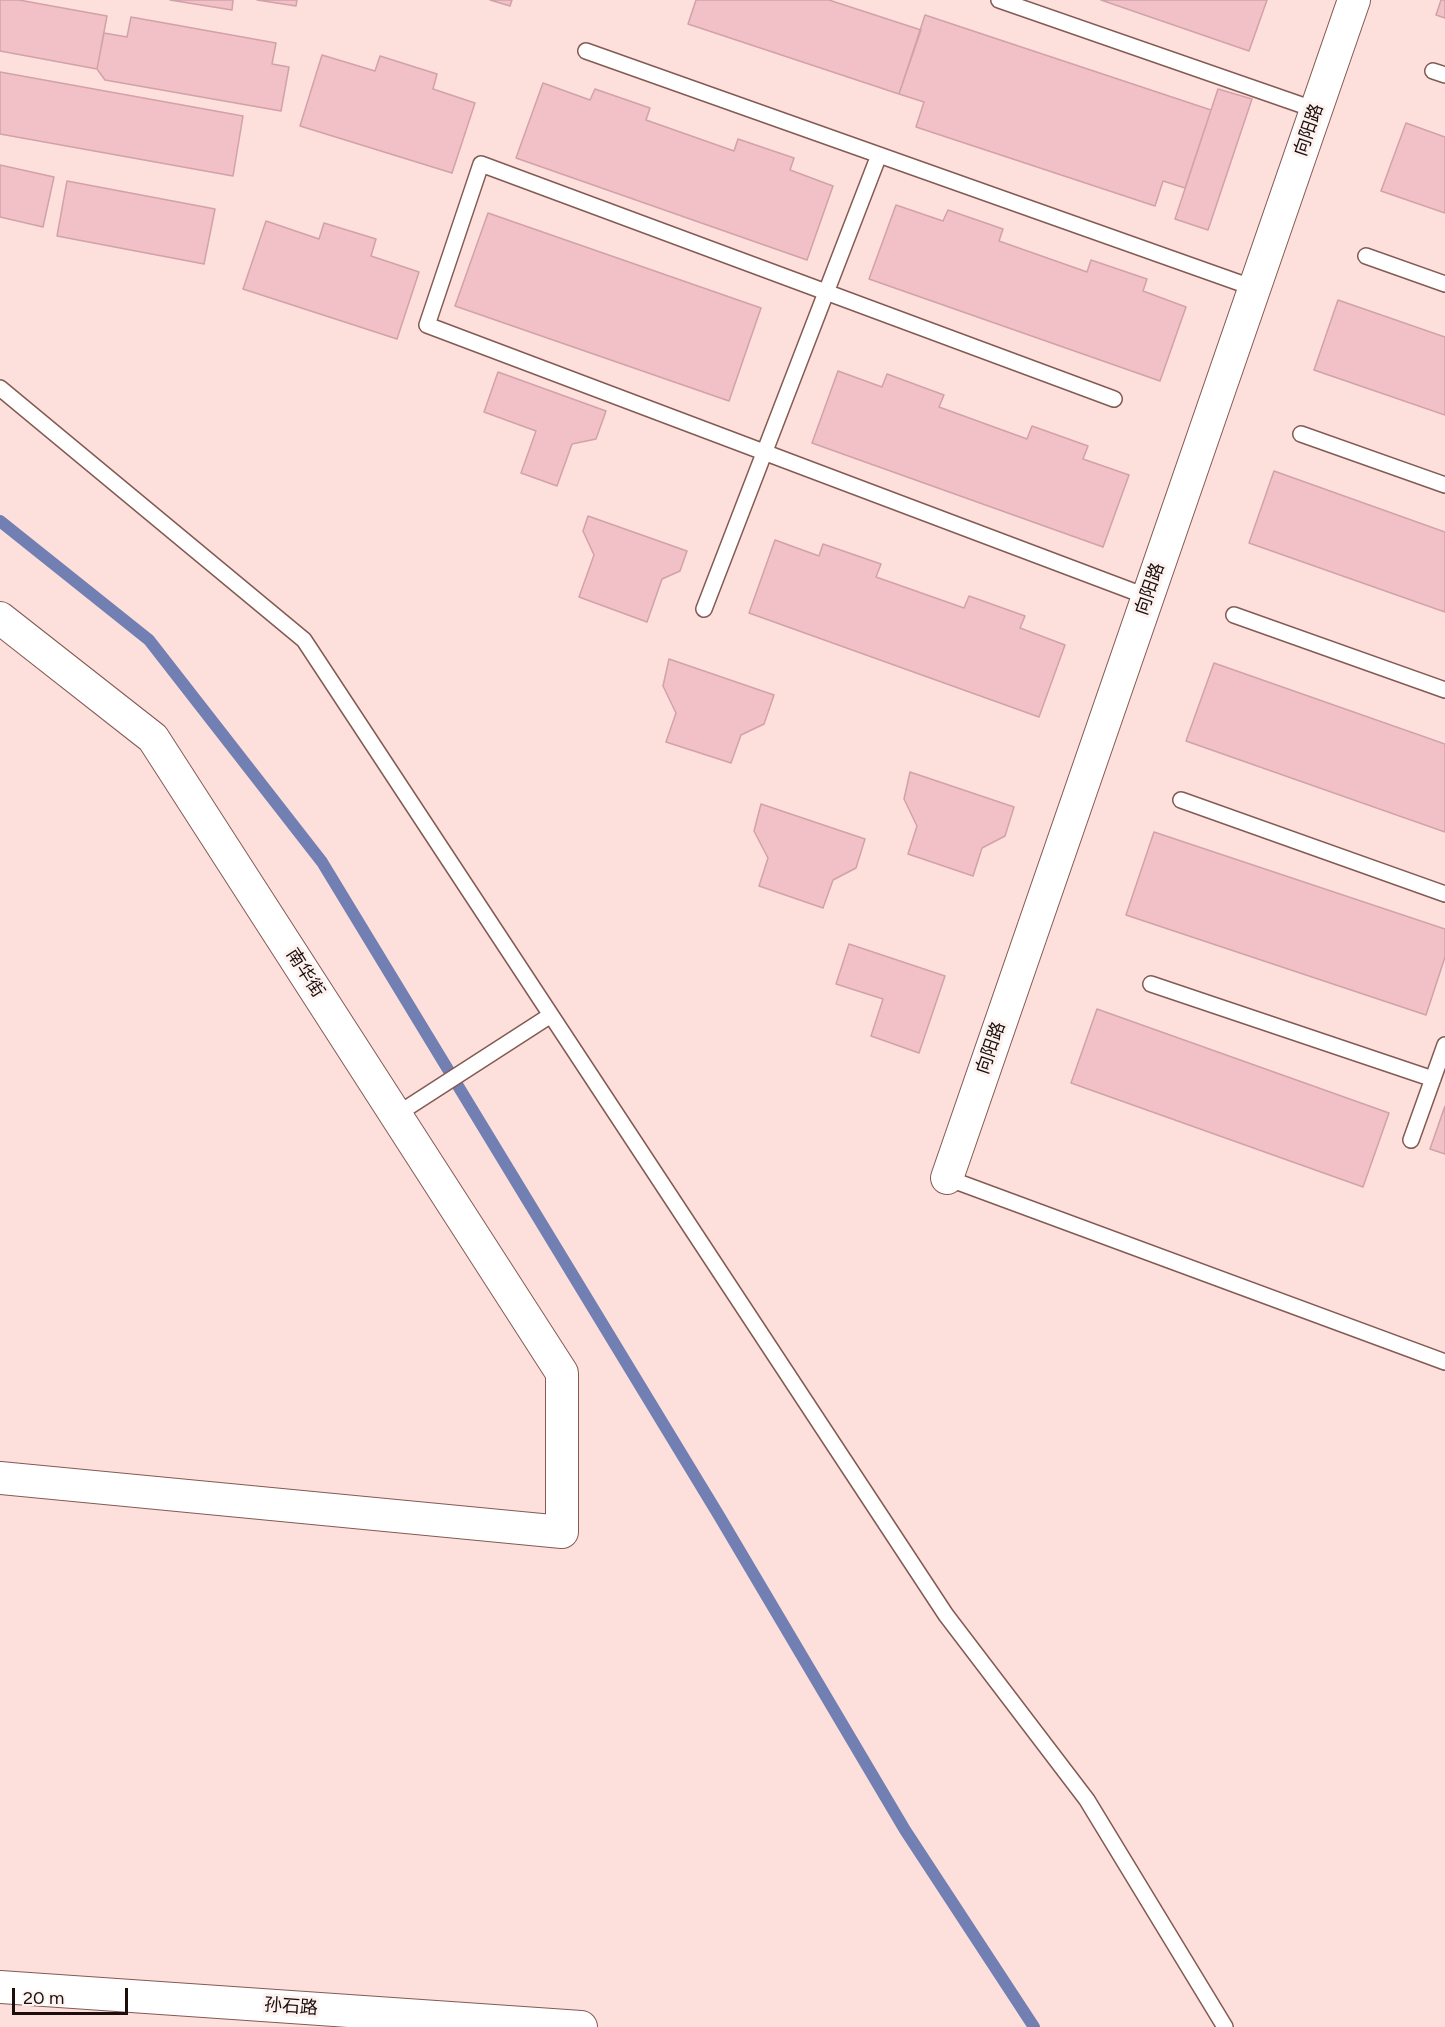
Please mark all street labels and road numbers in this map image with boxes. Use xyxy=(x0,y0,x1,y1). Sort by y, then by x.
street label: 向阳路 xyxy=(1290,101,1328,159)
street label: 向阳路 xyxy=(1131,560,1169,618)
street label: 南华街 xyxy=(281,944,329,1002)
street label: 向阳路 xyxy=(972,1019,1010,1077)
street label: 孙石路 xyxy=(263,1994,319,2020)

